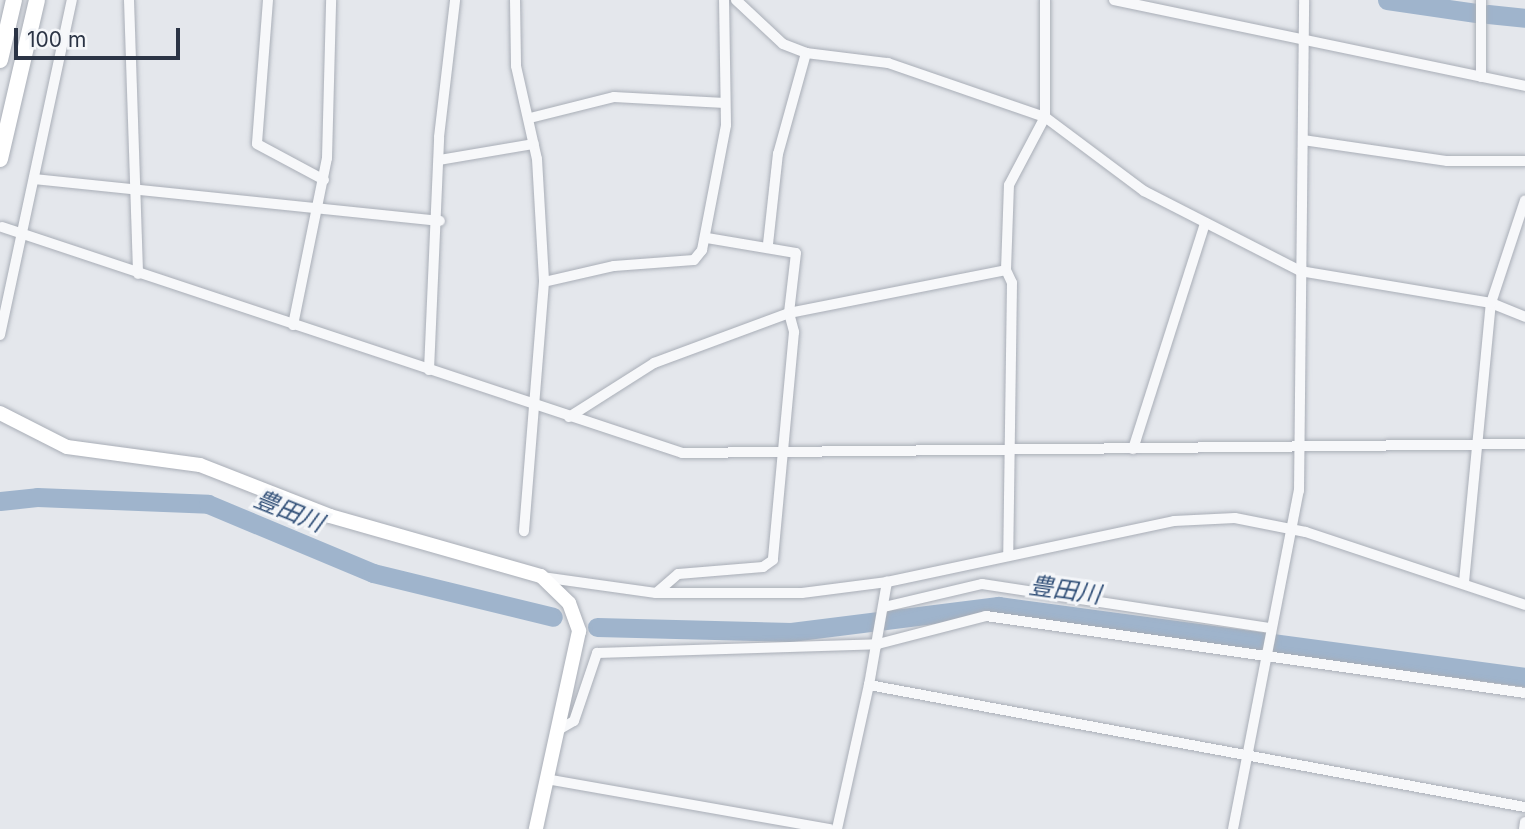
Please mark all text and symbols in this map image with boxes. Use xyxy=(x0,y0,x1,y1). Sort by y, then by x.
scale bar xyxy=(18,14,184,58)
text: 100 m xyxy=(27,27,86,52)
water label: 豊田川 xyxy=(250,484,328,538)
water label: 豊田川 xyxy=(1027,571,1103,609)

